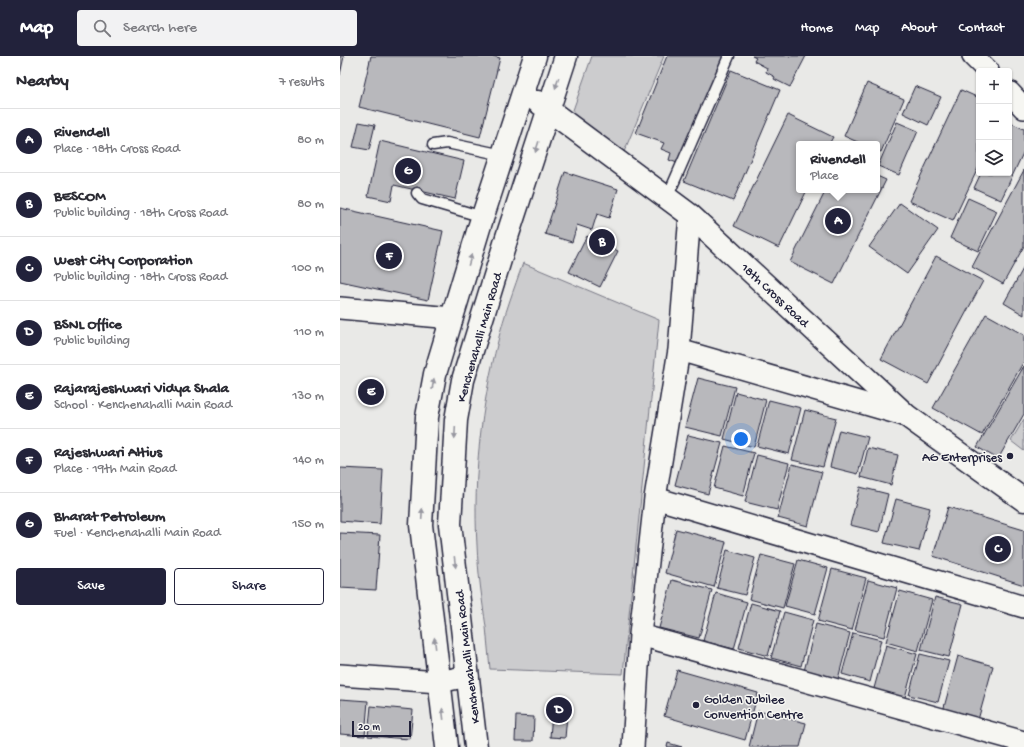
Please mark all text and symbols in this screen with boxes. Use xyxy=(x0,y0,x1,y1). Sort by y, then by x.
search box xyxy=(77,10,357,46)
text: Map xyxy=(20,17,53,40)
icon: search xyxy=(91,17,113,39)
text: Search here xyxy=(123,19,197,37)
text: Home xyxy=(801,20,833,37)
text: Map xyxy=(855,20,879,37)
text: About xyxy=(901,20,937,37)
text: Contact xyxy=(959,20,1004,37)
map controls xyxy=(976,68,1012,176)
button: + xyxy=(976,68,1012,104)
text: Nearby xyxy=(16,72,69,92)
text: 7 results xyxy=(279,75,324,90)
one-way arrow xyxy=(554,77,560,89)
button: − xyxy=(976,104,1012,140)
text: Rivendell xyxy=(54,124,110,142)
text: A xyxy=(25,133,33,148)
text: 80 m xyxy=(297,133,324,148)
button: layers xyxy=(976,140,1012,176)
one-way arrow xyxy=(534,141,540,153)
popup xyxy=(796,141,880,193)
text: Place · 18th Cross Road xyxy=(54,142,180,157)
text: Rivendell xyxy=(810,151,866,169)
pin: G xyxy=(395,156,421,186)
text: Place xyxy=(810,169,839,184)
text: BESCOM xyxy=(54,188,106,206)
text: B xyxy=(26,197,32,212)
text: 80 m xyxy=(297,197,324,212)
text: Public building · 18th Cross Road xyxy=(54,206,227,221)
pin: A xyxy=(825,206,851,236)
pin: B xyxy=(589,227,615,257)
pin: F xyxy=(376,241,402,271)
text: West City Corporation xyxy=(54,252,192,270)
one-way arrow xyxy=(467,254,473,266)
street label: 18th Cross Road xyxy=(737,260,812,332)
text: C xyxy=(25,261,33,276)
text: 100 m xyxy=(292,261,324,276)
text: Public building · 18th Cross Road xyxy=(54,270,227,285)
street label: Kenchenahalli Main Road xyxy=(455,270,506,404)
text: BSNL Office xyxy=(54,316,122,334)
text: D xyxy=(25,325,33,340)
text: 110 m xyxy=(294,325,324,340)
text: Public building xyxy=(54,334,130,349)
pin: E xyxy=(358,377,384,407)
one-way arrow xyxy=(430,378,436,391)
text: Rajarajeshwari Vidya Shala xyxy=(54,380,229,398)
text: E xyxy=(25,389,33,404)
text: 130 m xyxy=(292,389,324,404)
text: School · Kenchenahalli Main Road xyxy=(54,398,232,413)
one-way arrow xyxy=(452,427,459,439)
your location xyxy=(731,429,751,449)
text: Rajeshwari Altius xyxy=(54,444,162,462)
place label: AG Enterprises xyxy=(922,451,1003,466)
marker: AG Enterprises xyxy=(1005,451,1015,461)
text: F xyxy=(26,453,32,468)
text: 140 m xyxy=(293,453,324,468)
text: Place · 19th Main Road xyxy=(54,462,176,477)
text: Bharat Petroleum xyxy=(54,508,165,526)
one-way arrow xyxy=(418,508,425,520)
text: G xyxy=(25,517,33,532)
text: 150 m xyxy=(292,517,324,532)
text: Fuel · Kenchenahalli Main Road xyxy=(54,526,221,541)
pin: C xyxy=(985,534,1011,564)
one-way arrow xyxy=(452,556,458,568)
button: Save xyxy=(16,568,166,605)
button: Share xyxy=(174,568,324,605)
street label: Kenchenahalli Main Road xyxy=(453,588,484,724)
one-way arrow xyxy=(432,637,438,649)
place label: Golden Jubilee Convention Centre xyxy=(704,693,804,723)
pin: D xyxy=(546,695,572,725)
marker: Golden Jubilee Convention Centre xyxy=(691,700,701,710)
one-way arrow xyxy=(440,708,446,720)
scale bar xyxy=(352,719,411,738)
text: 20 m xyxy=(358,722,380,734)

